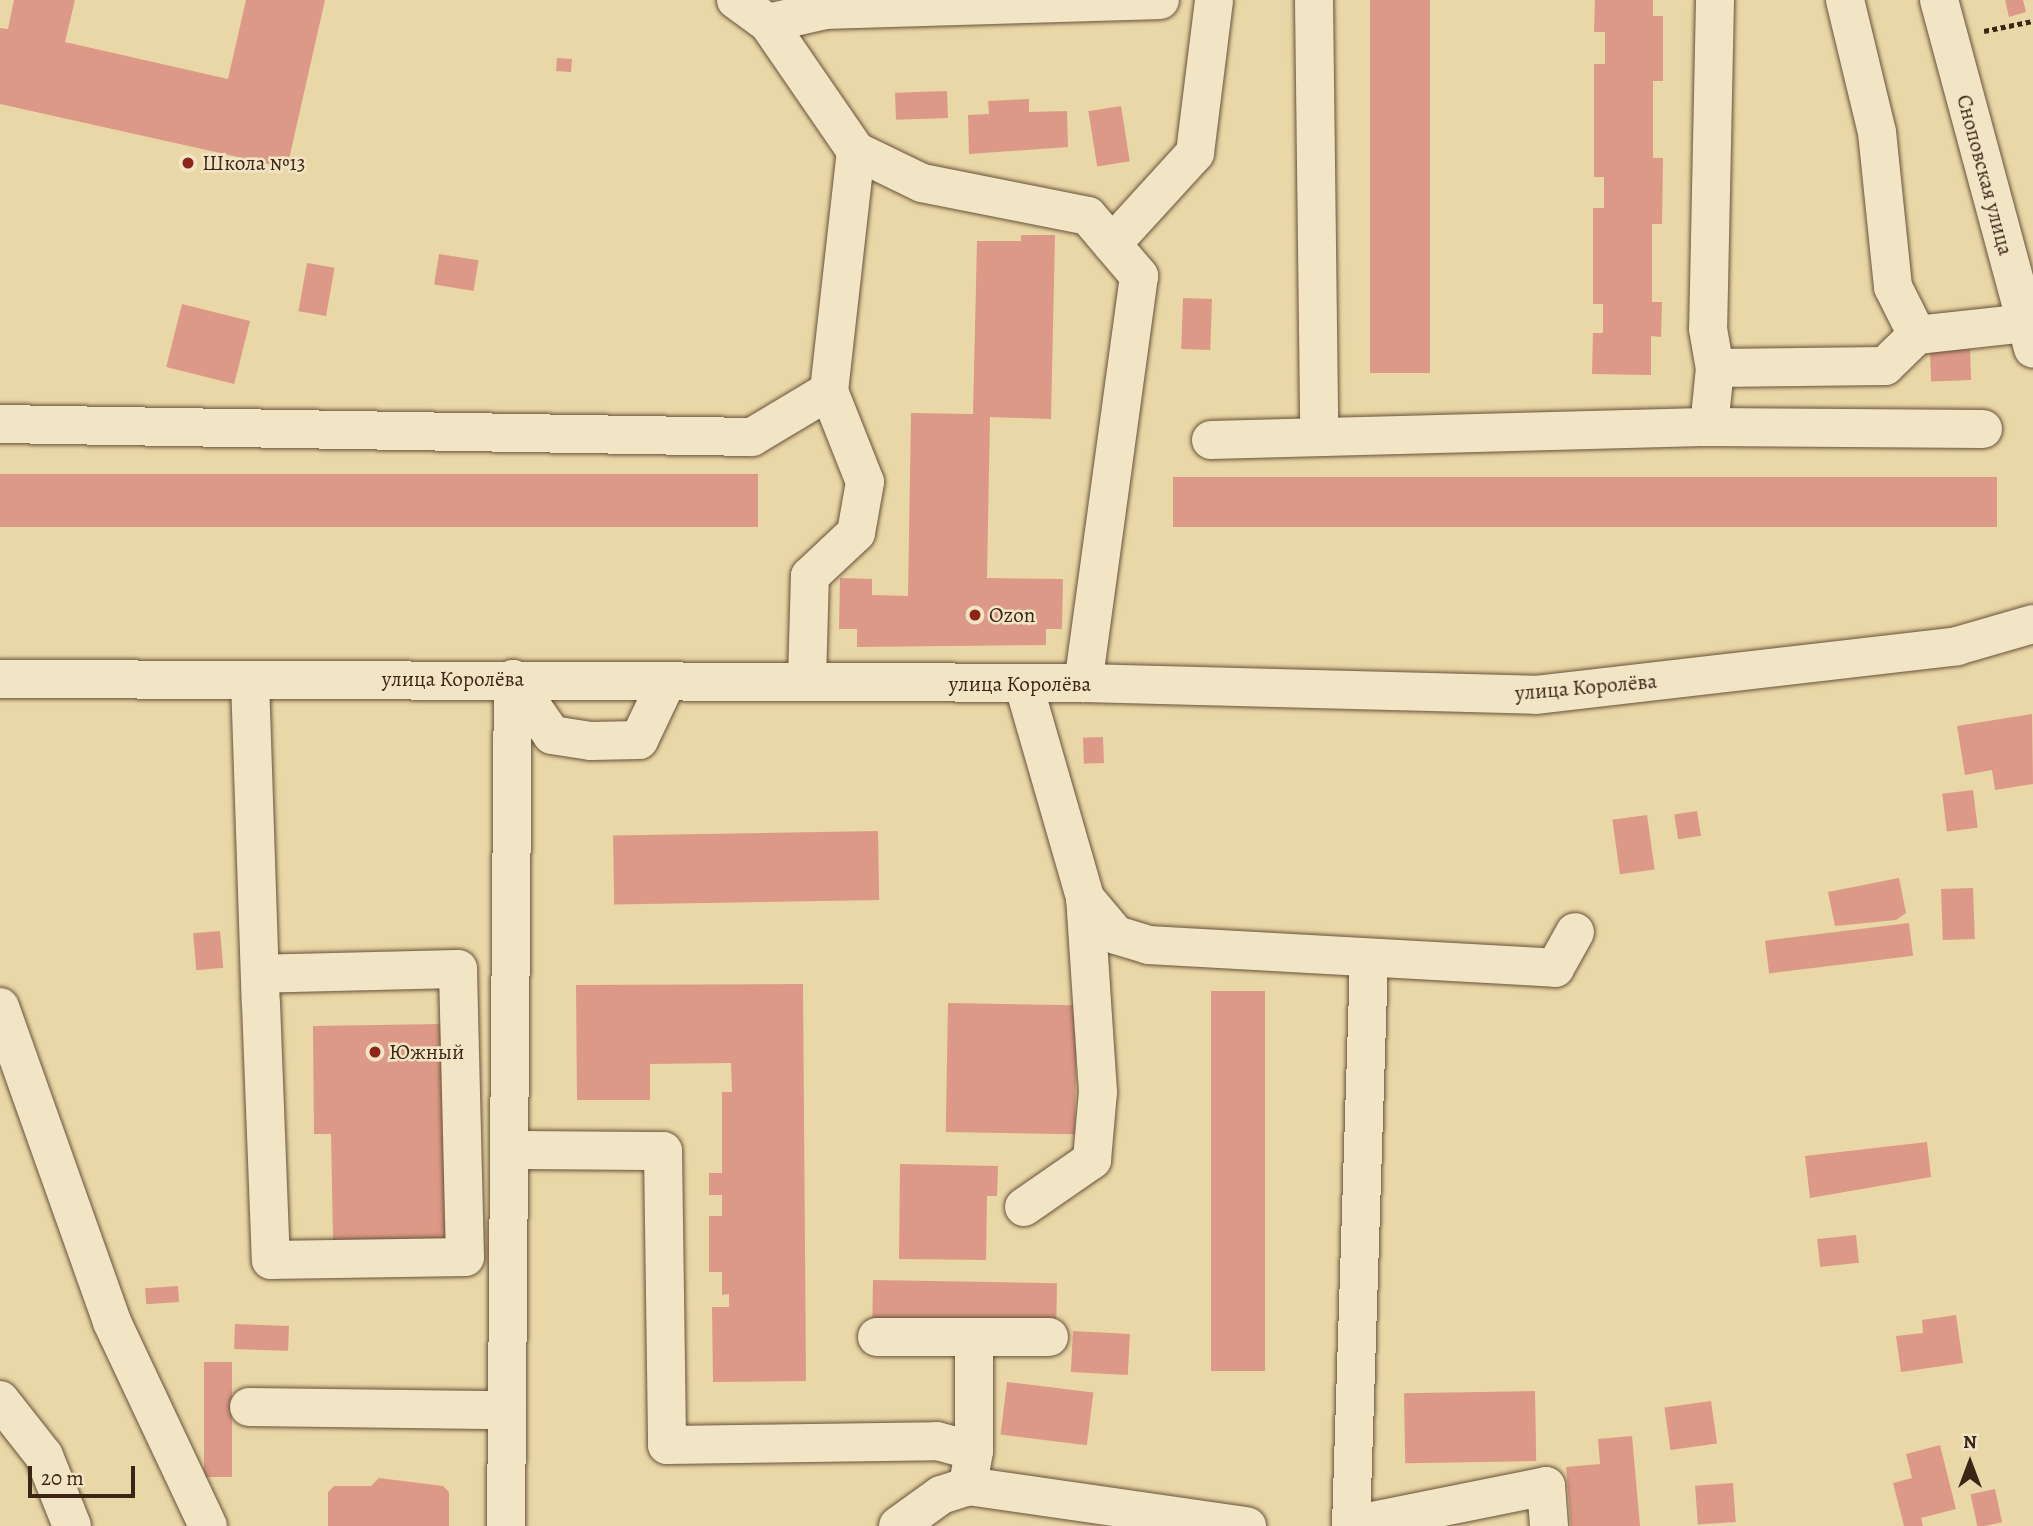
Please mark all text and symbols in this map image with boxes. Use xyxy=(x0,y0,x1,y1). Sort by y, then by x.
street label: Сноповская улица xyxy=(1951,92,2019,258)
place label: Школа №13 xyxy=(202,150,305,176)
marker: Школа №13 xyxy=(180,155,196,171)
place label: Ozon xyxy=(989,602,1035,628)
marker: Ozon xyxy=(967,607,983,623)
street label: улица Королёва xyxy=(382,666,524,692)
street label: улица Королёва xyxy=(1514,668,1658,706)
street label: улица Королёва xyxy=(949,671,1091,697)
place label: Южный xyxy=(389,1039,464,1065)
marker: Южный xyxy=(367,1044,383,1060)
north arrow xyxy=(1935,1428,2005,1498)
text: N xyxy=(1963,1429,1977,1455)
scale bar xyxy=(32,1452,138,1496)
text: 20 m xyxy=(41,1464,84,1492)

